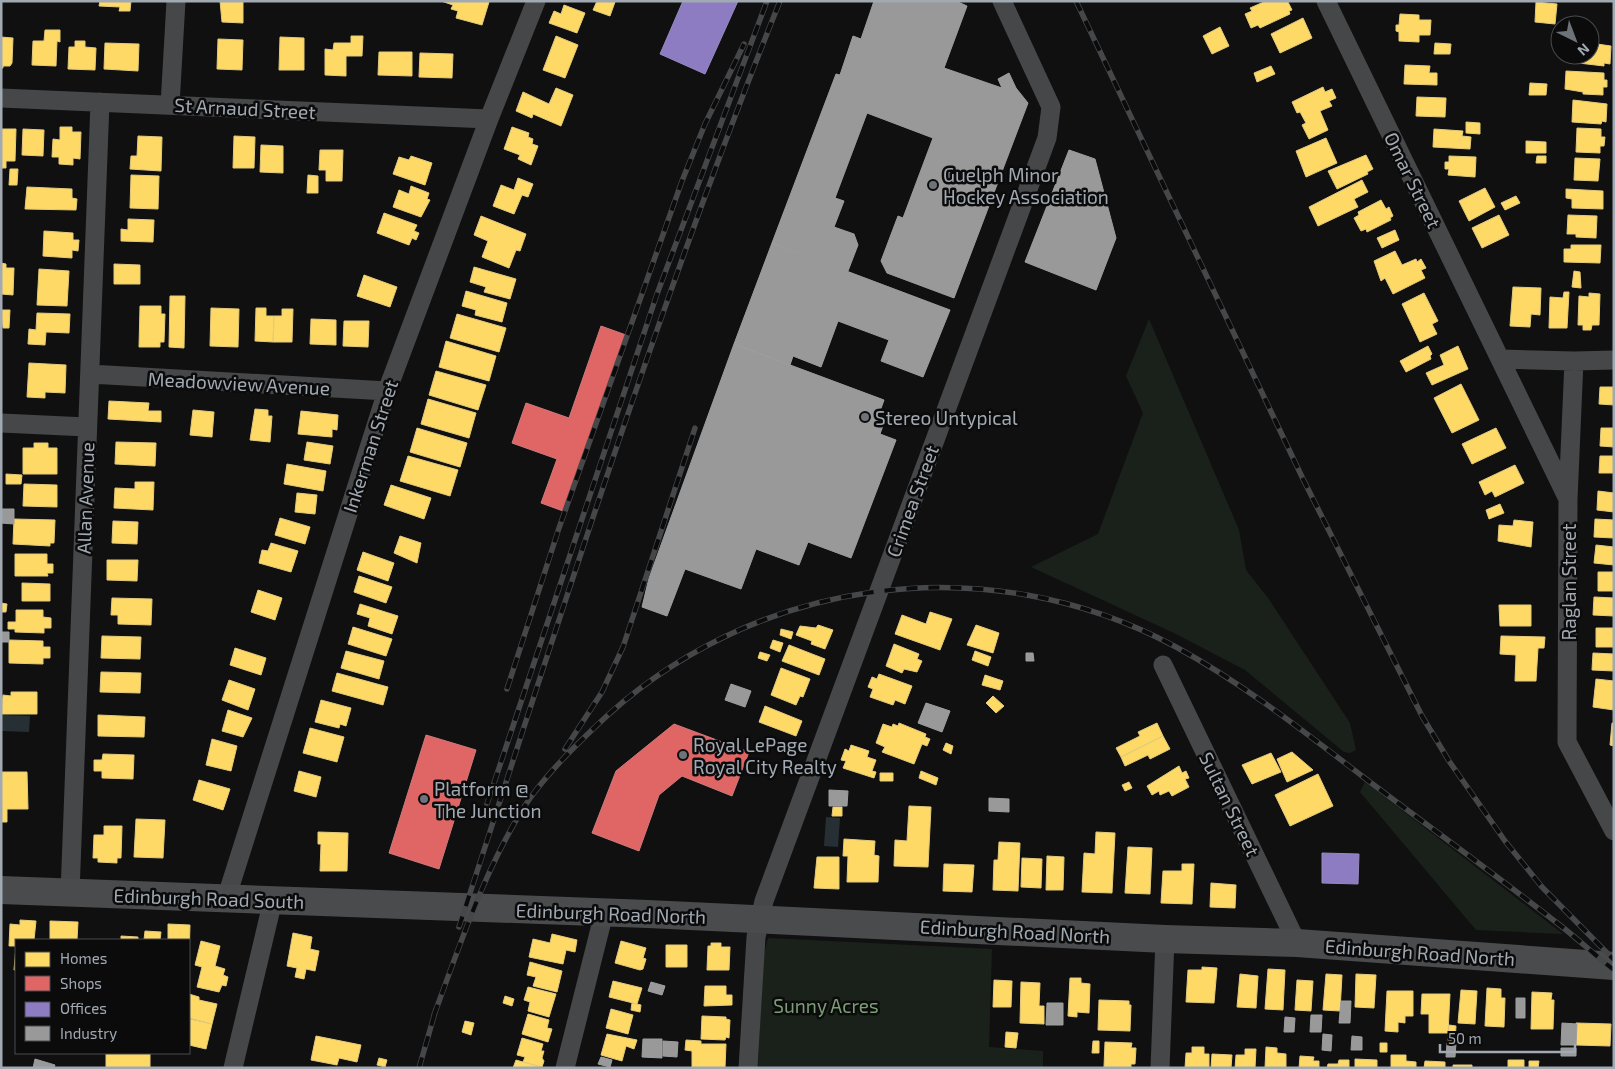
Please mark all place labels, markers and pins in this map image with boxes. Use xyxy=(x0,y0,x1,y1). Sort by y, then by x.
place label: Guelph Minor Hockey Association xyxy=(943,163,1109,208)
marker: Guelph Minor Hockey Association xyxy=(927,179,939,191)
place label: Stereo Untypical xyxy=(875,406,1018,429)
marker: Stereo Untypical xyxy=(859,411,871,423)
place label: Royal LePage Royal City Realty xyxy=(693,733,837,778)
marker: Royal LePage Royal City Realty xyxy=(677,749,689,761)
place label: Platform @ The Junction xyxy=(434,777,542,822)
marker: Platform @ The Junction xyxy=(418,793,430,805)

